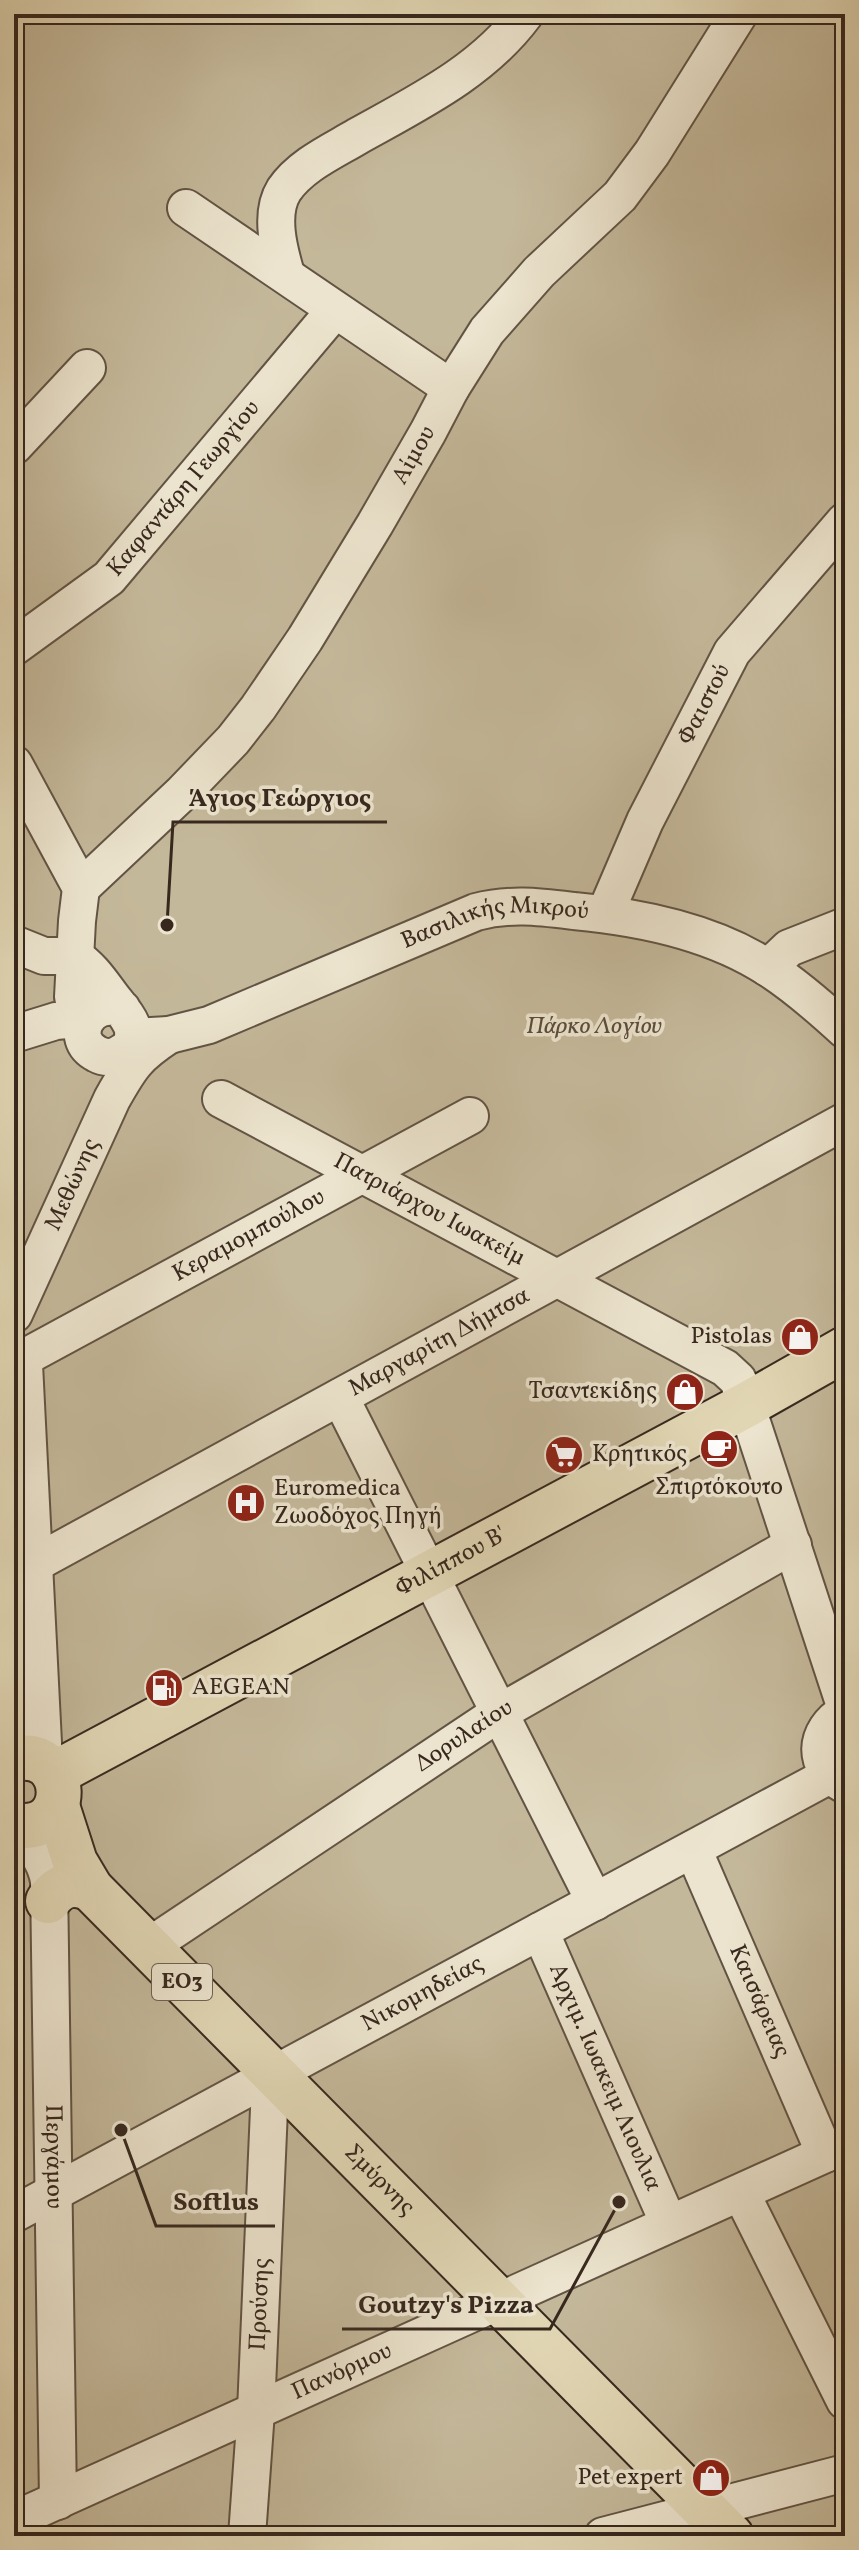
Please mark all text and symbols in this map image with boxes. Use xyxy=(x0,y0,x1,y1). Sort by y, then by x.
street label: Καφαντάρη Γεωργίου xyxy=(100,393,269,585)
street label: Αίμου xyxy=(384,420,445,491)
street label: Φαιστού xyxy=(670,658,740,751)
callout: Άγιος Γεώργιος xyxy=(173,772,387,822)
text: Άγιος Γεώργιος xyxy=(189,781,371,817)
street label: Βασιλικής Μικρού xyxy=(396,890,590,959)
park label: Πάρκο Λογίου xyxy=(526,1010,662,1044)
street label: Μεθώνης xyxy=(37,1133,109,1237)
street label: Πατριάρχου Ιωακείμ xyxy=(327,1145,531,1275)
street label: Κεραμομπούλου xyxy=(166,1181,331,1291)
street label: Μαργαρίτη Δήμτσα xyxy=(343,1279,536,1406)
shop icon: Pistolas xyxy=(779,1316,821,1358)
place label: Pistolas xyxy=(690,1320,772,1354)
shop icon: Τσαντεκίδης xyxy=(664,1371,706,1413)
place label: Τσαντεκίδης xyxy=(528,1375,657,1409)
cafe icon: Σπιρτόκουτο xyxy=(698,1428,740,1470)
supermarket icon: Κρητικός xyxy=(543,1434,585,1476)
place label: Κρητικός xyxy=(592,1438,687,1472)
place label: Σπιρτόκουτο xyxy=(655,1471,783,1505)
place label: Euromedica Ζωοδόχος Πηγή xyxy=(274,1472,442,1534)
hospital icon: Euromedica Ζωοδόχος Πηγή xyxy=(225,1482,267,1524)
street label: Φιλίππου Β' xyxy=(389,1519,513,1606)
fuel station icon: AEGEAN xyxy=(143,1667,185,1709)
place label: AEGEAN xyxy=(192,1671,290,1705)
street label: Δορυλαίου xyxy=(408,1691,519,1781)
street label: Καισάρειας xyxy=(719,1939,798,2063)
street label: Νικομηδείας xyxy=(356,1947,490,2041)
street label: Αρχιμ. Ιωακειμ Λιουλια xyxy=(539,1958,670,2197)
road number: ΕΟ3 xyxy=(152,1964,212,2000)
street label: Περγάμου xyxy=(35,2104,71,2209)
street label: Σμύρνης xyxy=(336,2137,422,2224)
callout: Softlus xyxy=(156,2176,275,2226)
text: Softlus xyxy=(173,2185,259,2221)
street label: Προύσης xyxy=(242,2257,280,2352)
callout: Goutzy's Pizza xyxy=(342,2279,550,2329)
text: Goutzy's Pizza xyxy=(358,2288,534,2324)
street label: Πανόρμου xyxy=(286,2334,398,2409)
shop icon: Pet expert xyxy=(690,2457,732,2499)
place label: Pet expert xyxy=(577,2461,683,2495)

